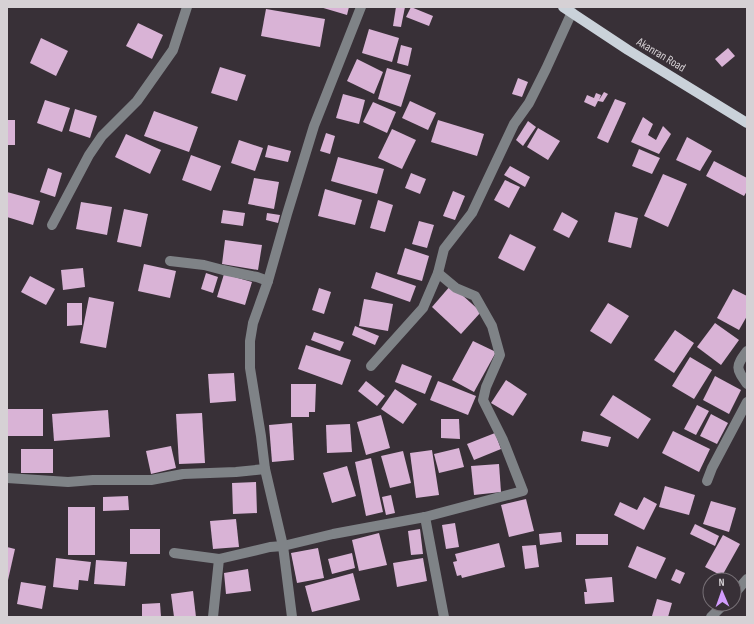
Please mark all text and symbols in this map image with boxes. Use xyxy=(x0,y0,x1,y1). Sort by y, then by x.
street label: Akanran Road xyxy=(633,34,688,75)
north arrow xyxy=(702,572,742,612)
text: N xyxy=(719,576,725,589)

